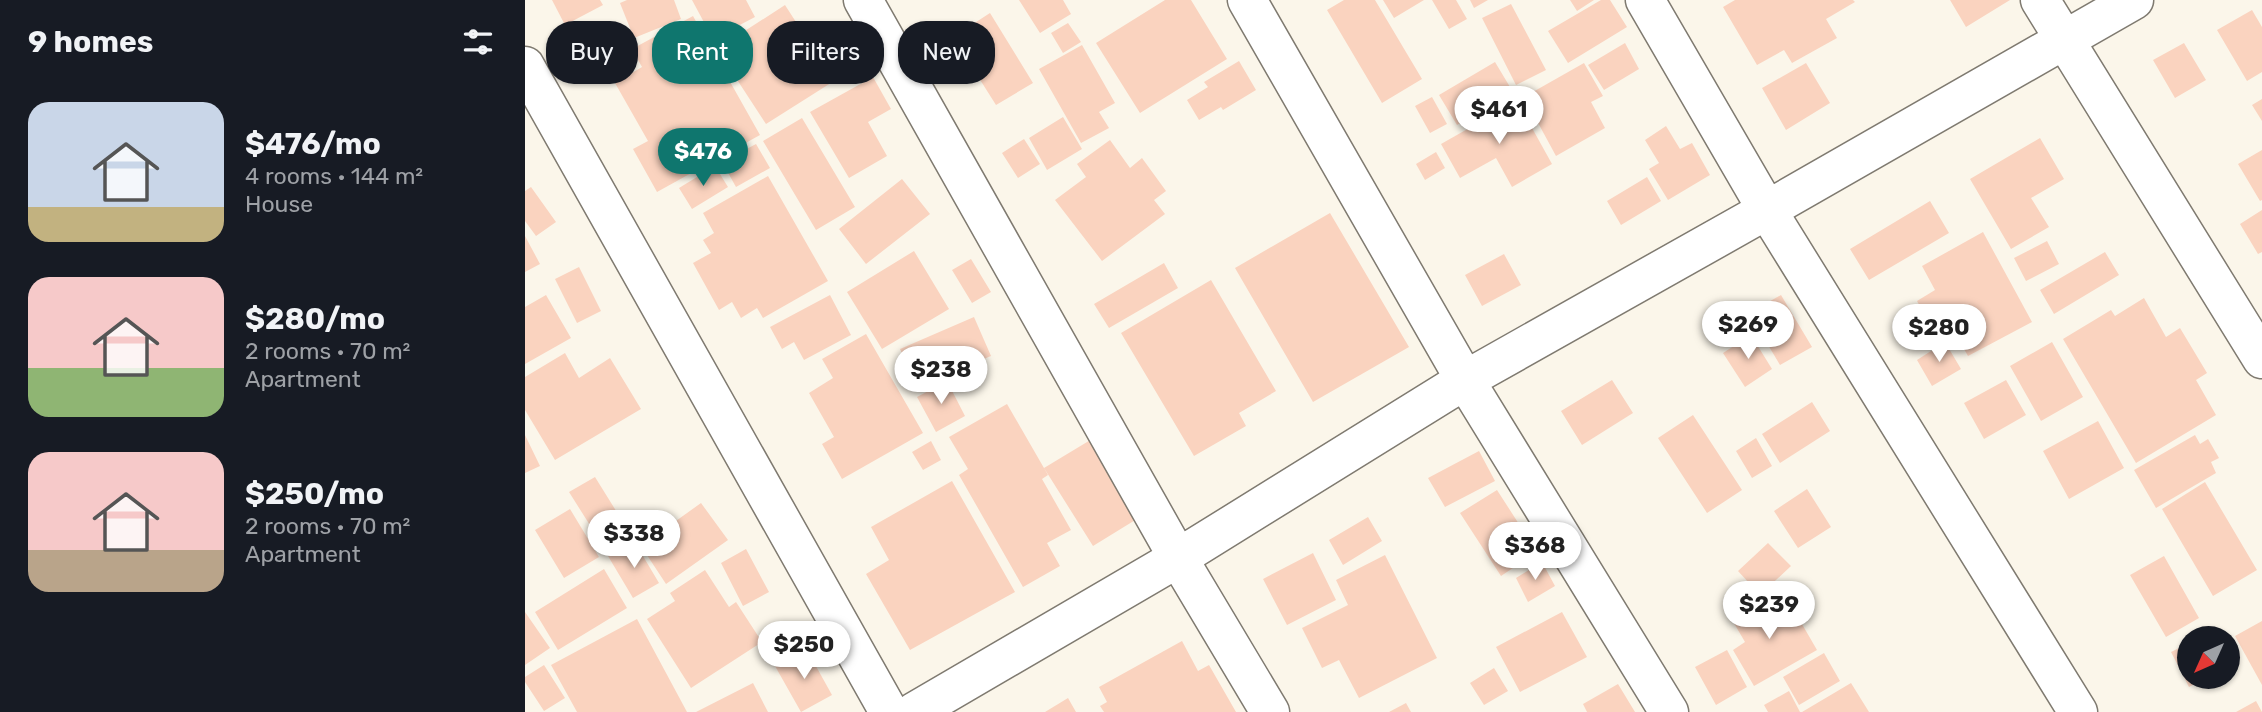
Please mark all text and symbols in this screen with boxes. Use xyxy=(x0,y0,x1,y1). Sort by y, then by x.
chip: Buy xyxy=(546,21,638,84)
chip: Rent xyxy=(652,21,753,84)
chip: Filters xyxy=(767,21,884,84)
chip: New xyxy=(898,21,995,84)
icon: filters xyxy=(459,23,497,61)
text: 9 homes xyxy=(28,24,153,60)
pin: $461 xyxy=(1458,86,1540,146)
text: $461 xyxy=(1471,95,1528,123)
text: $476/mo xyxy=(245,126,381,162)
pin: $476 xyxy=(662,128,744,188)
icon: home xyxy=(84,130,168,214)
text: $476 xyxy=(674,137,732,165)
text: 4 rooms · 144 m² xyxy=(245,162,423,190)
text: House xyxy=(245,190,313,218)
text: $280/mo xyxy=(245,301,385,337)
pin: $269 xyxy=(1707,302,1789,361)
pin: $280 xyxy=(1898,304,1980,364)
icon: home xyxy=(84,305,168,389)
text: $269 xyxy=(1718,310,1778,338)
text: $280 xyxy=(1908,313,1970,341)
text: 2 rooms · 70 m² xyxy=(245,337,410,365)
pin: $238 xyxy=(900,346,982,406)
text: $238 xyxy=(910,355,972,383)
text: Apartment xyxy=(245,365,361,393)
text: $250/mo xyxy=(245,476,384,512)
icon: home xyxy=(84,480,168,564)
pin: $338 xyxy=(593,510,675,570)
text: 2 rooms · 70 m² xyxy=(245,512,410,540)
text: $338 xyxy=(603,519,665,547)
pin: $368 xyxy=(1494,522,1576,582)
text: $368 xyxy=(1504,531,1566,559)
text: Apartment xyxy=(245,540,361,568)
pin: $239 xyxy=(1728,582,1810,641)
text: $239 xyxy=(1739,590,1799,618)
pin: $250 xyxy=(763,622,845,681)
north arrow xyxy=(2177,626,2240,690)
map controls xyxy=(2177,626,2240,689)
text: $250 xyxy=(774,630,834,658)

